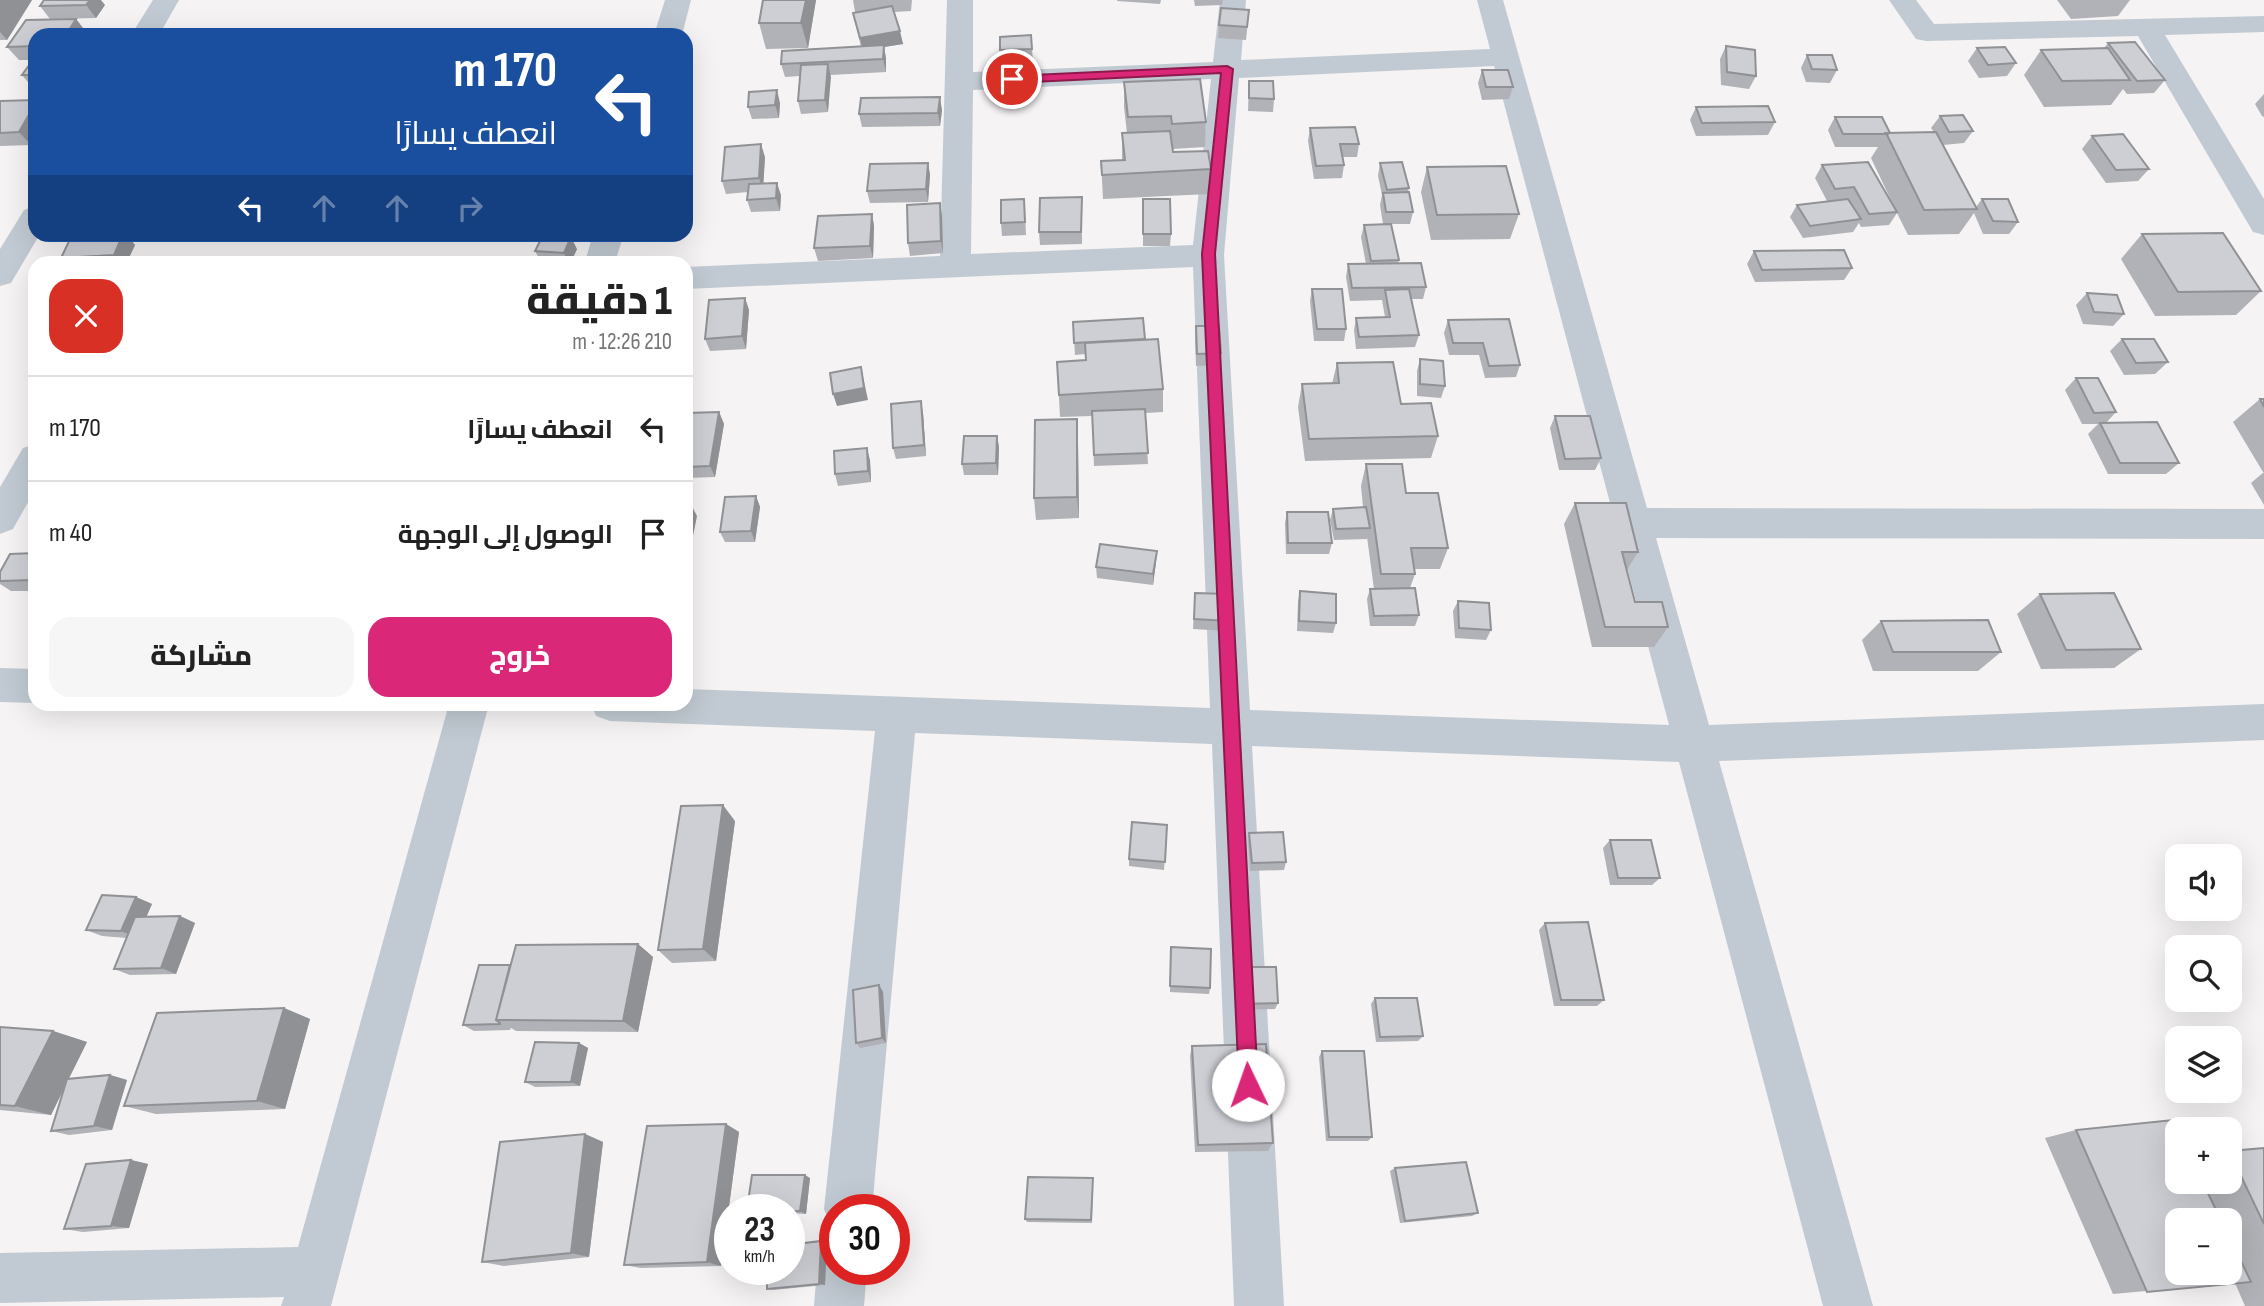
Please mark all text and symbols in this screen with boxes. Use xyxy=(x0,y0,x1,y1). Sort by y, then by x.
text: 170 m xyxy=(453,42,557,101)
pin xyxy=(982,49,1042,109)
icon: left xyxy=(581,56,672,147)
icon: arrive xyxy=(993,60,1031,98)
text: انعطف يسارًا xyxy=(394,115,557,154)
icon: left xyxy=(232,189,270,227)
icon: ahead xyxy=(305,189,343,227)
icon: ahead xyxy=(378,189,416,227)
icon: right xyxy=(451,189,489,227)
text: 1 دقيقة xyxy=(526,276,672,327)
button: close xyxy=(49,279,123,353)
text: 210 m · 12:26 xyxy=(572,328,672,356)
icon: left xyxy=(634,410,672,448)
text: 170 m xyxy=(49,413,101,444)
text: انعطف يسارًا xyxy=(467,415,613,446)
icon: arrive xyxy=(634,515,672,553)
text: 40 m xyxy=(49,518,92,549)
text: الوصول إلى الوجهة xyxy=(398,520,613,551)
button: مشاركة xyxy=(49,617,354,697)
button: خروج xyxy=(368,617,672,697)
map controls xyxy=(2165,844,2242,1285)
button: sound xyxy=(2165,844,2242,921)
button: search xyxy=(2165,935,2242,1012)
button: layers xyxy=(2165,1026,2242,1103)
position arrow xyxy=(1211,1048,1285,1122)
button: + xyxy=(2165,1117,2242,1194)
speed limit sign: 30 xyxy=(819,1194,910,1285)
button: − xyxy=(2165,1208,2242,1285)
text: 23 xyxy=(744,1209,775,1252)
text: km/h xyxy=(744,1246,775,1267)

